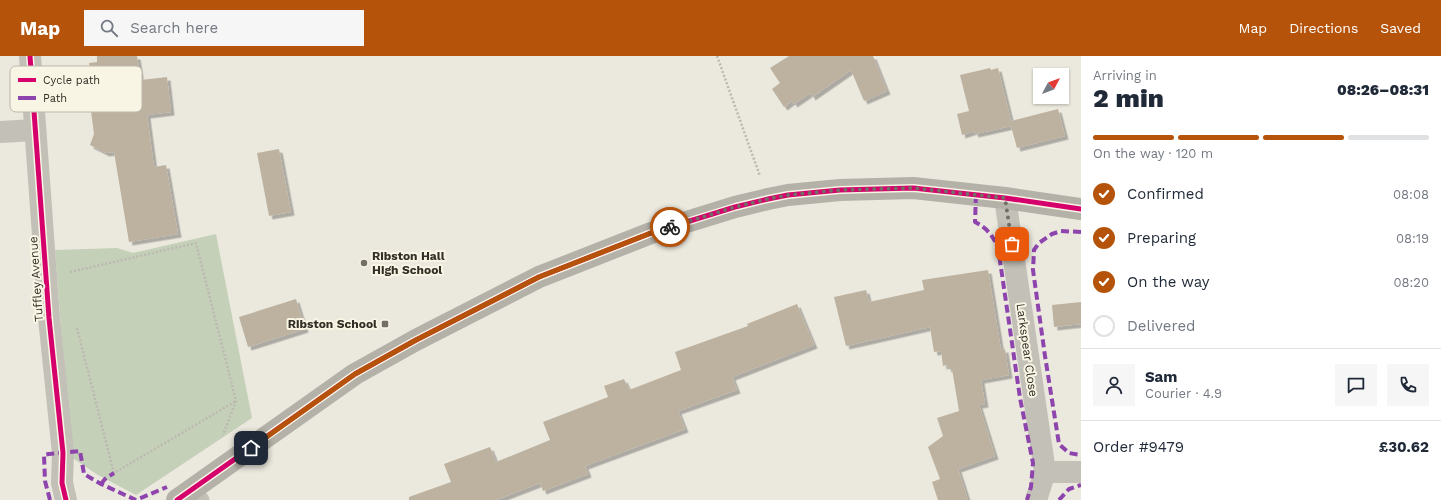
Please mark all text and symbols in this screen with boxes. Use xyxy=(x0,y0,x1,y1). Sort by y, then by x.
search box xyxy=(84,10,364,46)
text: Map xyxy=(20,17,60,40)
icon: search xyxy=(98,17,120,39)
text: Search here xyxy=(130,19,218,37)
text: Map xyxy=(1239,20,1267,36)
text: Directions xyxy=(1289,20,1358,36)
text: Saved xyxy=(1380,20,1421,36)
legend xyxy=(10,66,142,112)
north arrow xyxy=(1033,68,1069,104)
map controls xyxy=(1033,68,1069,104)
text: Arriving in xyxy=(1093,68,1157,83)
text: Cycle path xyxy=(43,74,100,87)
text: 08:26–08:31 xyxy=(1337,81,1429,99)
text: 2 min xyxy=(1093,83,1164,113)
text: Path xyxy=(43,92,67,105)
text: On the way · 120 m xyxy=(1093,146,1213,161)
icon: check xyxy=(1093,183,1115,205)
text: Confirmed xyxy=(1127,185,1204,203)
text: 08:08 xyxy=(1393,187,1429,202)
courier xyxy=(650,207,690,247)
icon: bike xyxy=(659,216,681,238)
pin xyxy=(995,227,1029,261)
icon: check xyxy=(1093,227,1115,249)
text: Preparing xyxy=(1127,229,1196,247)
text: 08:19 xyxy=(1396,231,1429,246)
icon: bag xyxy=(1001,233,1023,255)
street label: Tuffley Avenue xyxy=(26,236,46,322)
place label: Ribston Hall High School xyxy=(372,249,445,277)
marker: Ribston Hall High School xyxy=(359,258,369,268)
icon: check xyxy=(1093,271,1115,293)
text: On the way xyxy=(1127,273,1209,291)
text: 08:20 xyxy=(1393,275,1429,290)
street label: Larkspear Close xyxy=(1014,302,1040,398)
place label: Ribston School xyxy=(288,317,377,331)
text: Delivered xyxy=(1127,317,1195,335)
marker: Ribston School xyxy=(380,319,390,329)
button: person xyxy=(1093,364,1135,406)
button: chat xyxy=(1335,364,1377,406)
button: phone xyxy=(1387,364,1429,406)
text: Sam xyxy=(1145,368,1177,386)
text: Courier · 4.9 xyxy=(1145,386,1222,401)
pin xyxy=(234,431,268,465)
icon: home xyxy=(240,437,262,459)
text: Order #9479 xyxy=(1093,438,1184,456)
text: £30.62 xyxy=(1379,438,1429,456)

